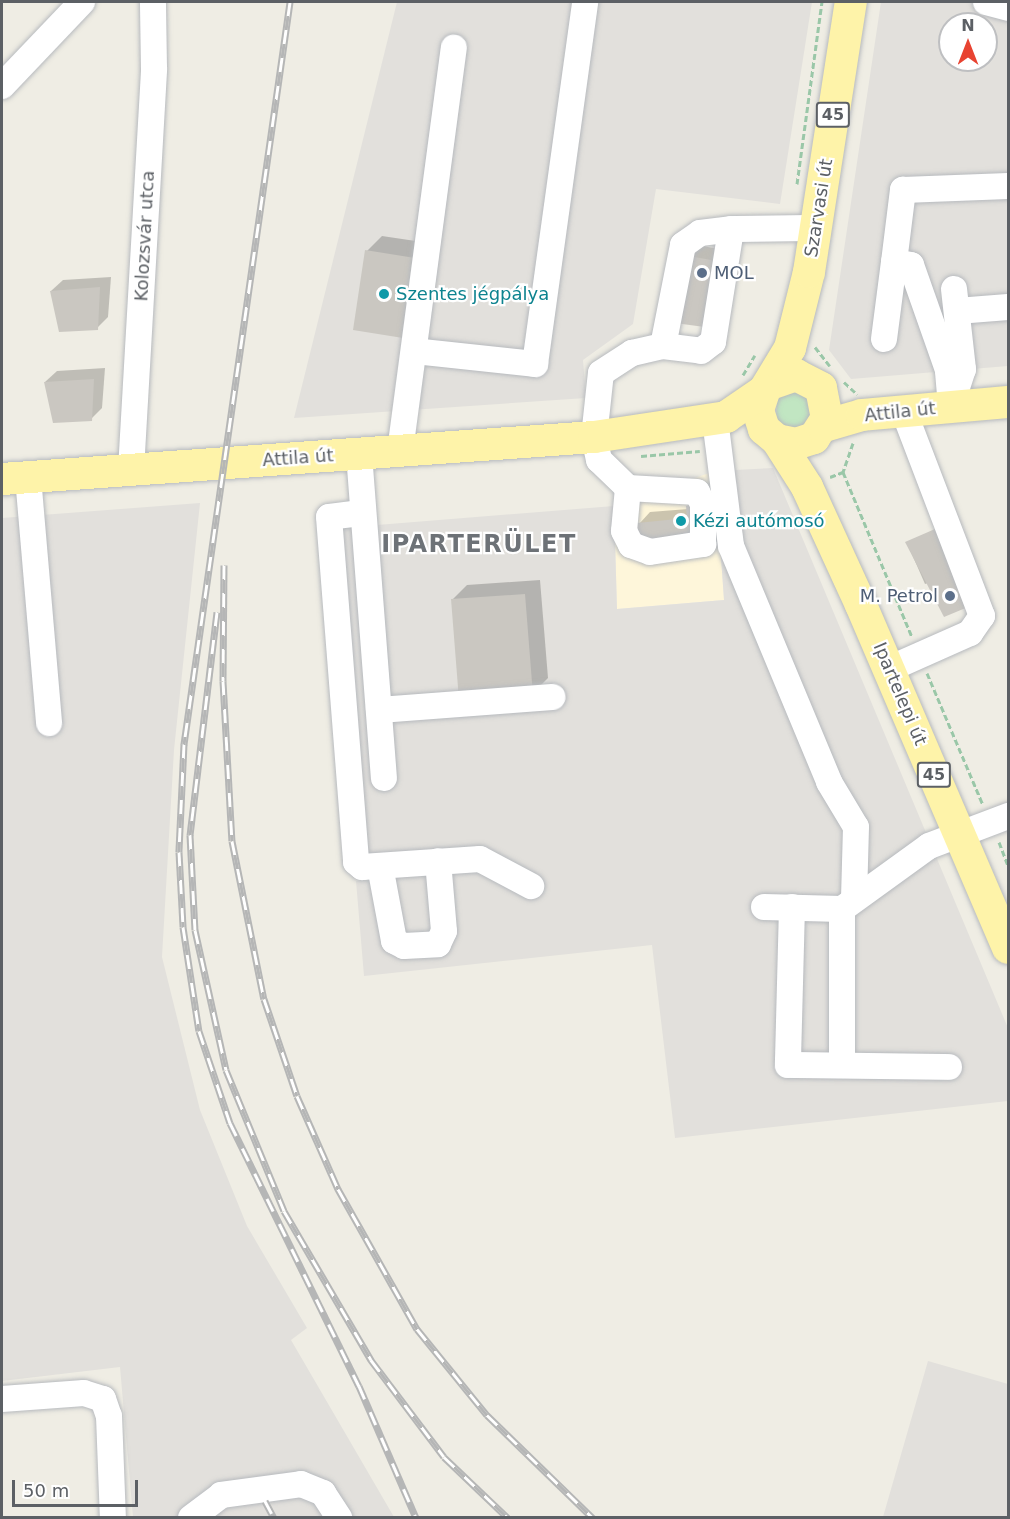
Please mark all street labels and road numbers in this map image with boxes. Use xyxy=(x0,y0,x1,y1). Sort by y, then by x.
road number: 45 xyxy=(815,102,851,128)
street label: Szarvasi út xyxy=(801,157,837,259)
street label: Kolozsvár utca xyxy=(131,170,159,302)
street label: Attila út xyxy=(863,398,937,426)
street label: Attila út xyxy=(262,445,334,471)
street label: Ipartelepi út xyxy=(869,639,931,749)
road number: 45 xyxy=(916,762,952,788)

